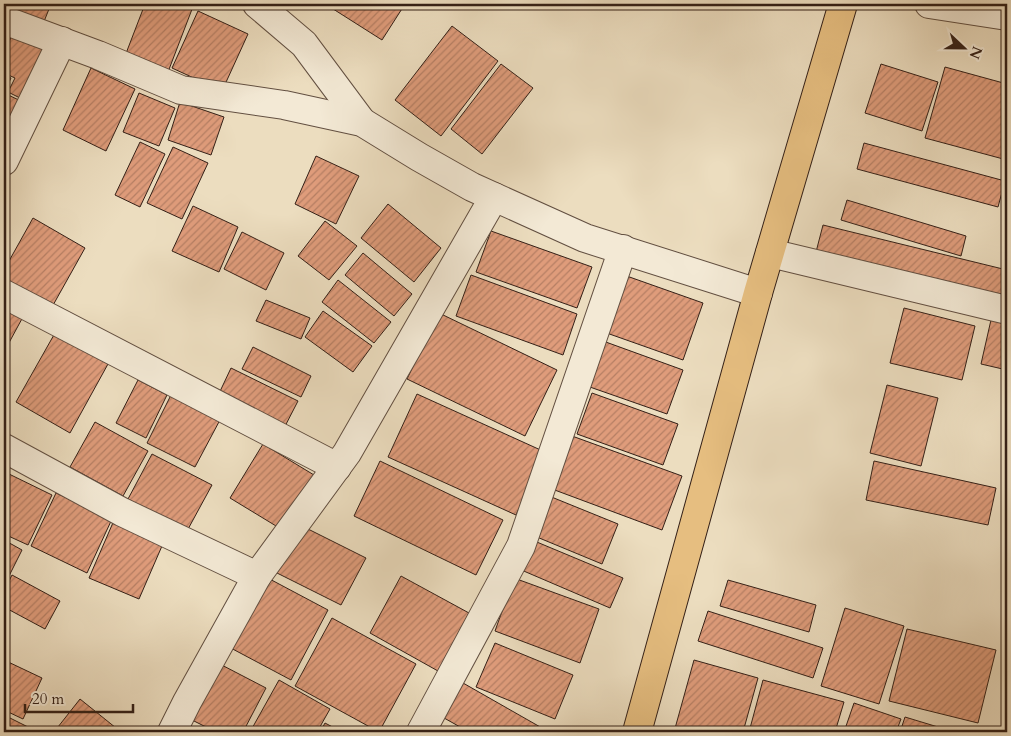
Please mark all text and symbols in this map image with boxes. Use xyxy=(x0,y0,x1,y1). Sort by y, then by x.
north arrow xyxy=(938,22,988,72)
text: N xyxy=(965,43,987,62)
scale bar xyxy=(25,681,132,713)
text: 20 m xyxy=(32,689,64,709)

